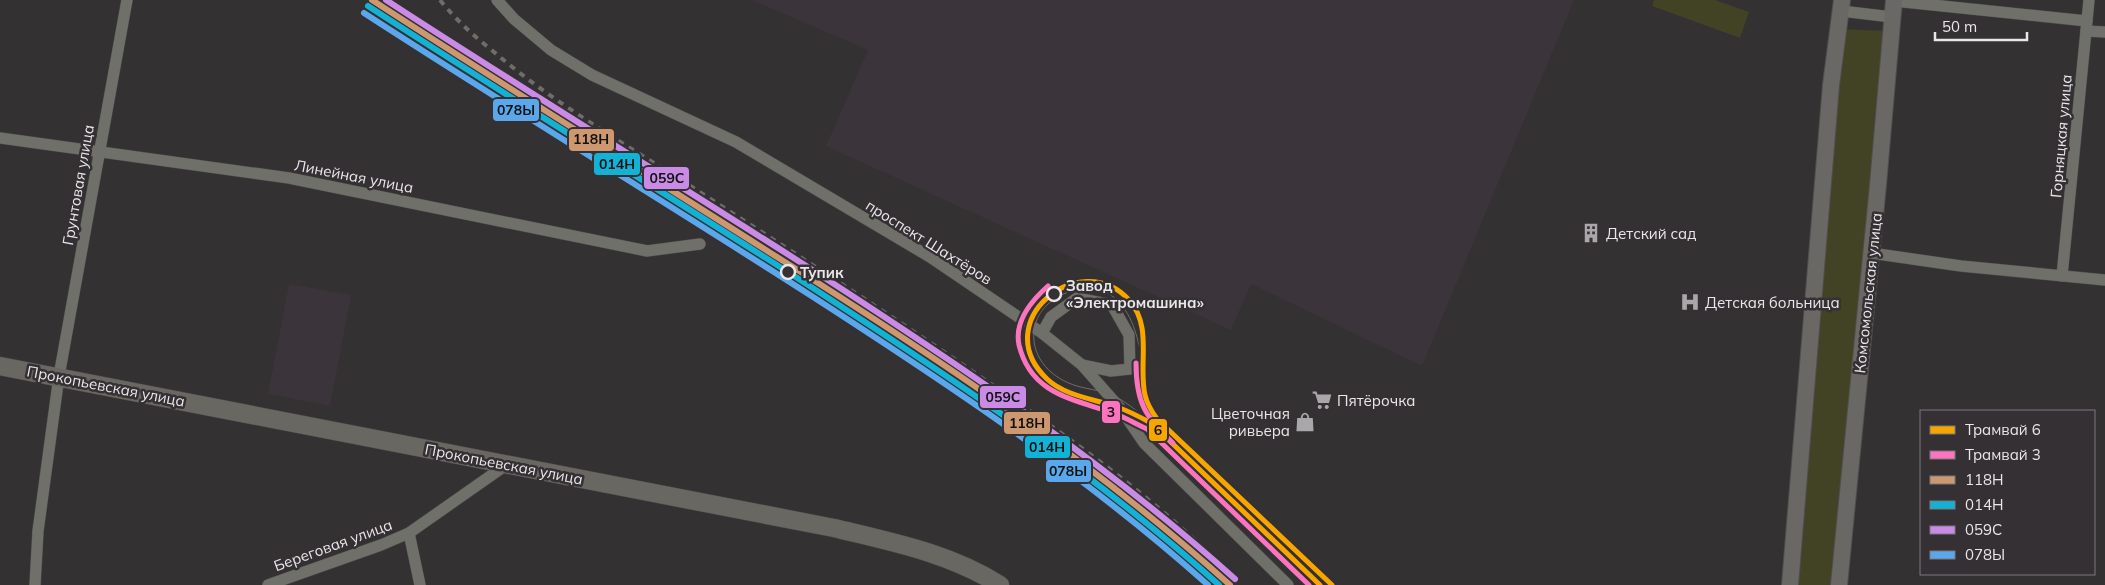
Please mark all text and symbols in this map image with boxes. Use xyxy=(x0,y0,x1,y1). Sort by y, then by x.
scale bar xyxy=(1935,10,2028,42)
text: 50 m xyxy=(1942,17,1977,36)
street label: Горняцкая улица xyxy=(2046,73,2076,199)
line badge: 078Ы xyxy=(492,98,540,122)
text: 078Ы xyxy=(497,101,535,119)
street label: Грунтовая улица xyxy=(58,123,98,247)
line badge: 118Н xyxy=(568,128,615,152)
text: 118Н xyxy=(573,130,609,148)
line badge: 014Н xyxy=(593,152,641,176)
street label: Линейная улица xyxy=(293,155,415,197)
text: 014Н xyxy=(599,155,635,173)
line badge: 059С xyxy=(643,166,690,190)
text: 059С xyxy=(650,169,684,187)
street label: проспект Шахтёров xyxy=(862,195,996,289)
street label: Комсомольская улица xyxy=(1850,212,1886,374)
building icon: Детский сад xyxy=(1580,222,1602,244)
place label: Детский сад xyxy=(1606,224,1696,243)
place label: Тупик xyxy=(800,263,844,282)
marker: Тупик xyxy=(780,264,796,280)
place label: Завод «Электромашина» xyxy=(1066,276,1204,312)
marker: Завод «Электромашина» xyxy=(1046,286,1062,302)
hospital icon: Детская больница xyxy=(1679,291,1701,313)
place label: Детская больница xyxy=(1705,293,1840,312)
street label: Прокопьевская улица xyxy=(25,361,187,411)
line badge: 059С xyxy=(979,385,1027,409)
text: 059С xyxy=(986,388,1020,406)
supermarket icon: Пятёрочка xyxy=(1311,389,1333,411)
place label: Пятёрочка xyxy=(1337,391,1415,410)
line badge: 3 xyxy=(1101,400,1121,424)
text: 3 xyxy=(1107,403,1115,421)
place label: Цветочная ривьера xyxy=(1211,404,1290,440)
legend xyxy=(1920,410,2095,575)
line badge: 118Н xyxy=(1003,411,1051,435)
shop icon: Цветочная ривьера xyxy=(1294,411,1316,433)
text: 118Н xyxy=(1009,414,1045,432)
line badge: 6 xyxy=(1148,418,1168,442)
text: Трамвай 6 xyxy=(1965,420,2041,439)
text: 6 xyxy=(1154,421,1162,439)
line badge: 014Н xyxy=(1024,435,1071,459)
text: 014Н xyxy=(1029,438,1065,456)
street label: Прокопьевская улица xyxy=(423,439,585,489)
text: Трамвай 3 xyxy=(1965,445,2041,464)
line badge: 078Ы xyxy=(1045,459,1092,483)
text: 078Ы xyxy=(1049,462,1087,480)
text: 118Н xyxy=(1965,470,2004,489)
text: 014Н xyxy=(1965,495,2004,514)
street label: Береговая улица xyxy=(271,515,395,575)
text: 059С xyxy=(1965,520,2002,539)
text: 078Ы xyxy=(1965,545,2005,564)

